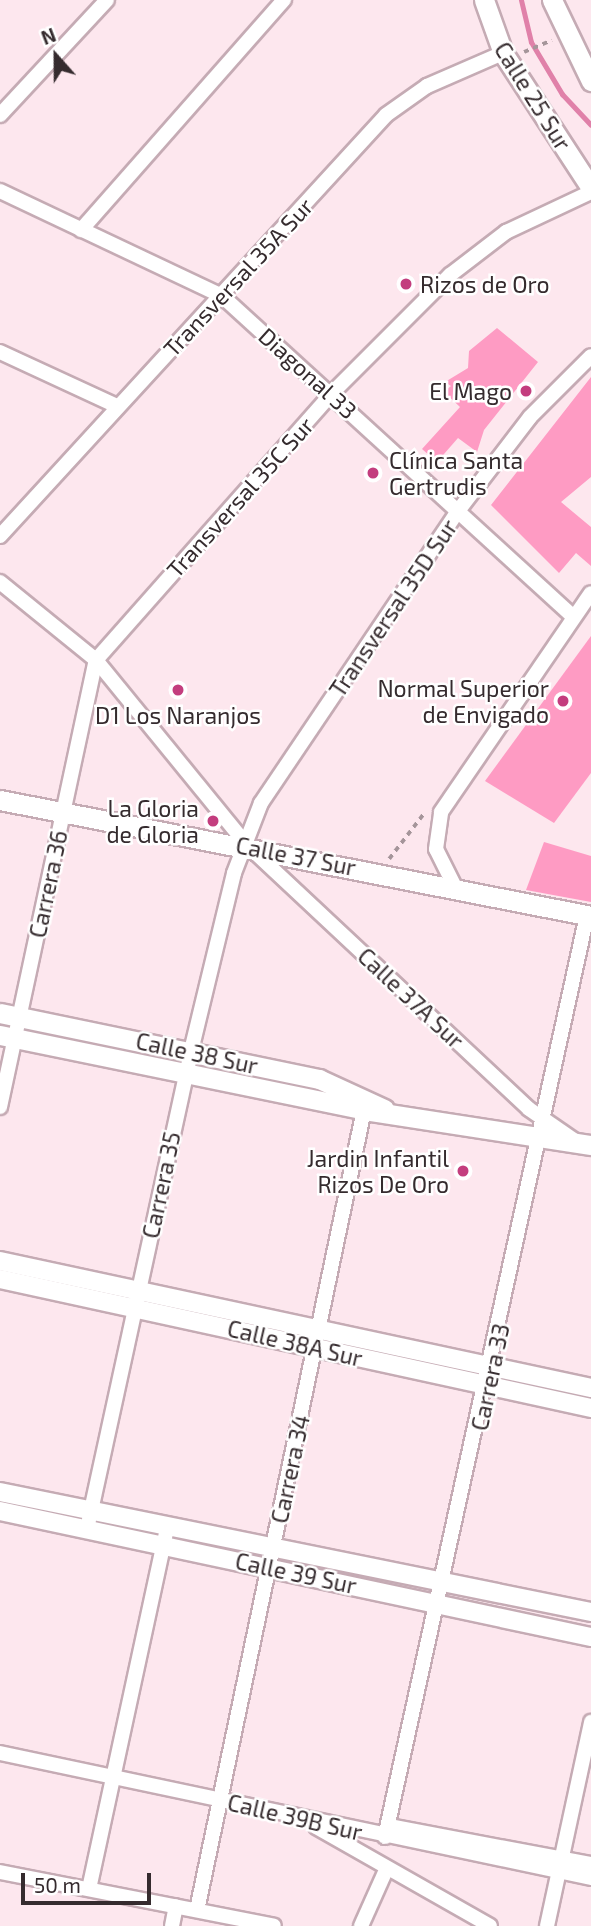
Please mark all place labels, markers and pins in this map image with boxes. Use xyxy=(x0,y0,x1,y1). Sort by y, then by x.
place label: Rizos de Oro xyxy=(420,270,550,298)
marker: Rizos de Oro xyxy=(398,276,414,292)
place label: El Mago xyxy=(429,377,512,405)
marker: El Mago xyxy=(518,383,534,399)
place label: Clínica Santa Gertrudis xyxy=(389,446,523,500)
marker: Clínica Santa Gertrudis xyxy=(363,463,383,483)
place label: Normal Superior de Envigado xyxy=(377,674,549,728)
marker: D1 Los Naranjos xyxy=(170,682,186,698)
marker: Normal Superior de Envigado xyxy=(555,693,571,709)
place label: D1 Los Naranjos xyxy=(95,701,261,729)
place label: La Gloria de Gloria xyxy=(106,794,199,848)
marker: La Gloria de Gloria xyxy=(205,813,221,829)
place label: Jardin Infantil Rizos De Oro xyxy=(307,1144,449,1198)
marker: Jardin Infantil Rizos De Oro xyxy=(455,1163,471,1179)

